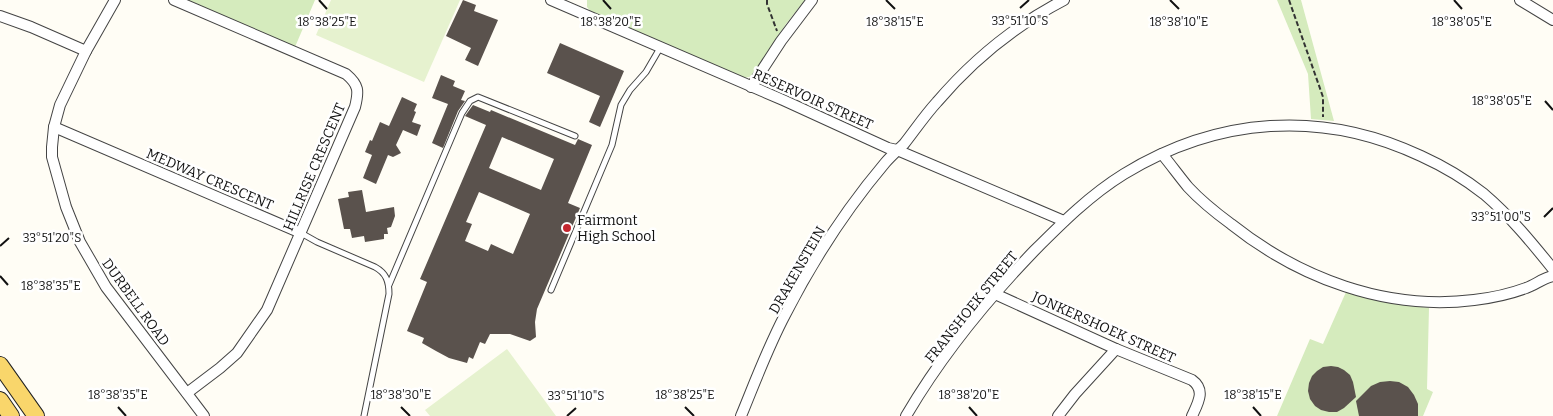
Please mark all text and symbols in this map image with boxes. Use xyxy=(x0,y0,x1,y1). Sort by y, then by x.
text: 33°51'10"S xyxy=(991,14,1049,28)
text: 18°38'25"E xyxy=(297,15,357,29)
text: 18°38'20"E xyxy=(581,15,641,29)
text: 18°38'15"E xyxy=(866,15,924,29)
text: 18°38'10"E xyxy=(1150,15,1208,29)
text: 18°38'05"E xyxy=(1432,15,1492,29)
street label: RESERVOIR STREET xyxy=(750,65,876,134)
text: 18°38'05"E xyxy=(1472,94,1532,108)
street label: HILLRISE CRESCENT xyxy=(280,101,349,234)
street label: MEDWAY CRESCENT xyxy=(144,145,276,214)
text: 33°51'00"S xyxy=(1471,210,1531,224)
place label: Fairmont High School xyxy=(577,212,655,245)
marker: Fairmont High School xyxy=(561,222,573,234)
street label: DRAKENSTEIN xyxy=(766,224,829,317)
text: 33°51'20"S xyxy=(23,231,81,245)
street label: FRANSHOEK STREET xyxy=(921,248,1021,366)
street label: DURBELL ROAD xyxy=(98,255,173,349)
text: 18°38'35"E xyxy=(21,279,81,293)
street label: JONKERSHOEK STREET xyxy=(1029,288,1178,367)
text: 18°38'35"E xyxy=(88,388,148,402)
text: 18°38'30"E xyxy=(371,388,431,402)
text: 18°38'25"E xyxy=(655,388,715,402)
text: 18°38'20"E xyxy=(939,388,999,402)
text: 18°38'15"E xyxy=(1224,388,1282,402)
text: 33°51'10"S xyxy=(547,389,605,403)

